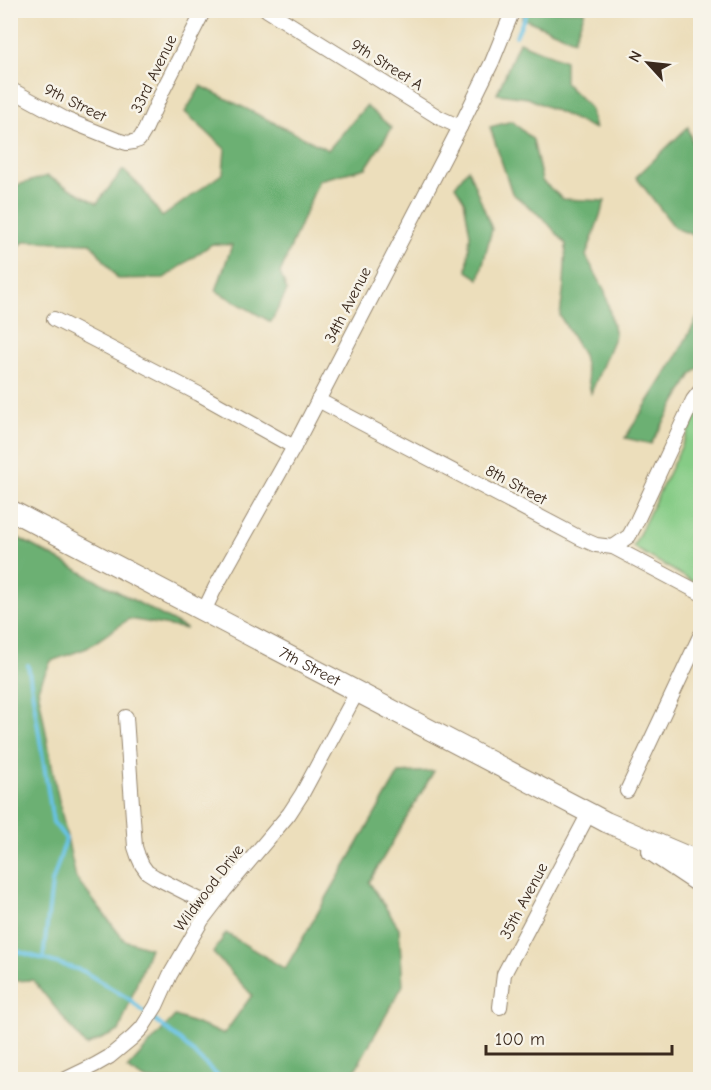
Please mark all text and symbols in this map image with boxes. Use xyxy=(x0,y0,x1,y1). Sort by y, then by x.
street label: 33rd Avenue xyxy=(127,32,181,116)
north arrow xyxy=(618,33,678,93)
street label: 9th Street A xyxy=(348,36,426,94)
text: N xyxy=(625,48,646,65)
street label: 9th Street xyxy=(41,80,109,126)
street label: 34th Avenue xyxy=(321,264,375,346)
street label: 8th Street xyxy=(482,461,550,509)
street label: 7th Street xyxy=(276,643,343,690)
street label: Wildwood Drive xyxy=(171,841,247,935)
street label: 35th Avenue xyxy=(496,860,552,942)
scale bar xyxy=(486,1018,672,1056)
text: 100 m xyxy=(495,1029,545,1050)

